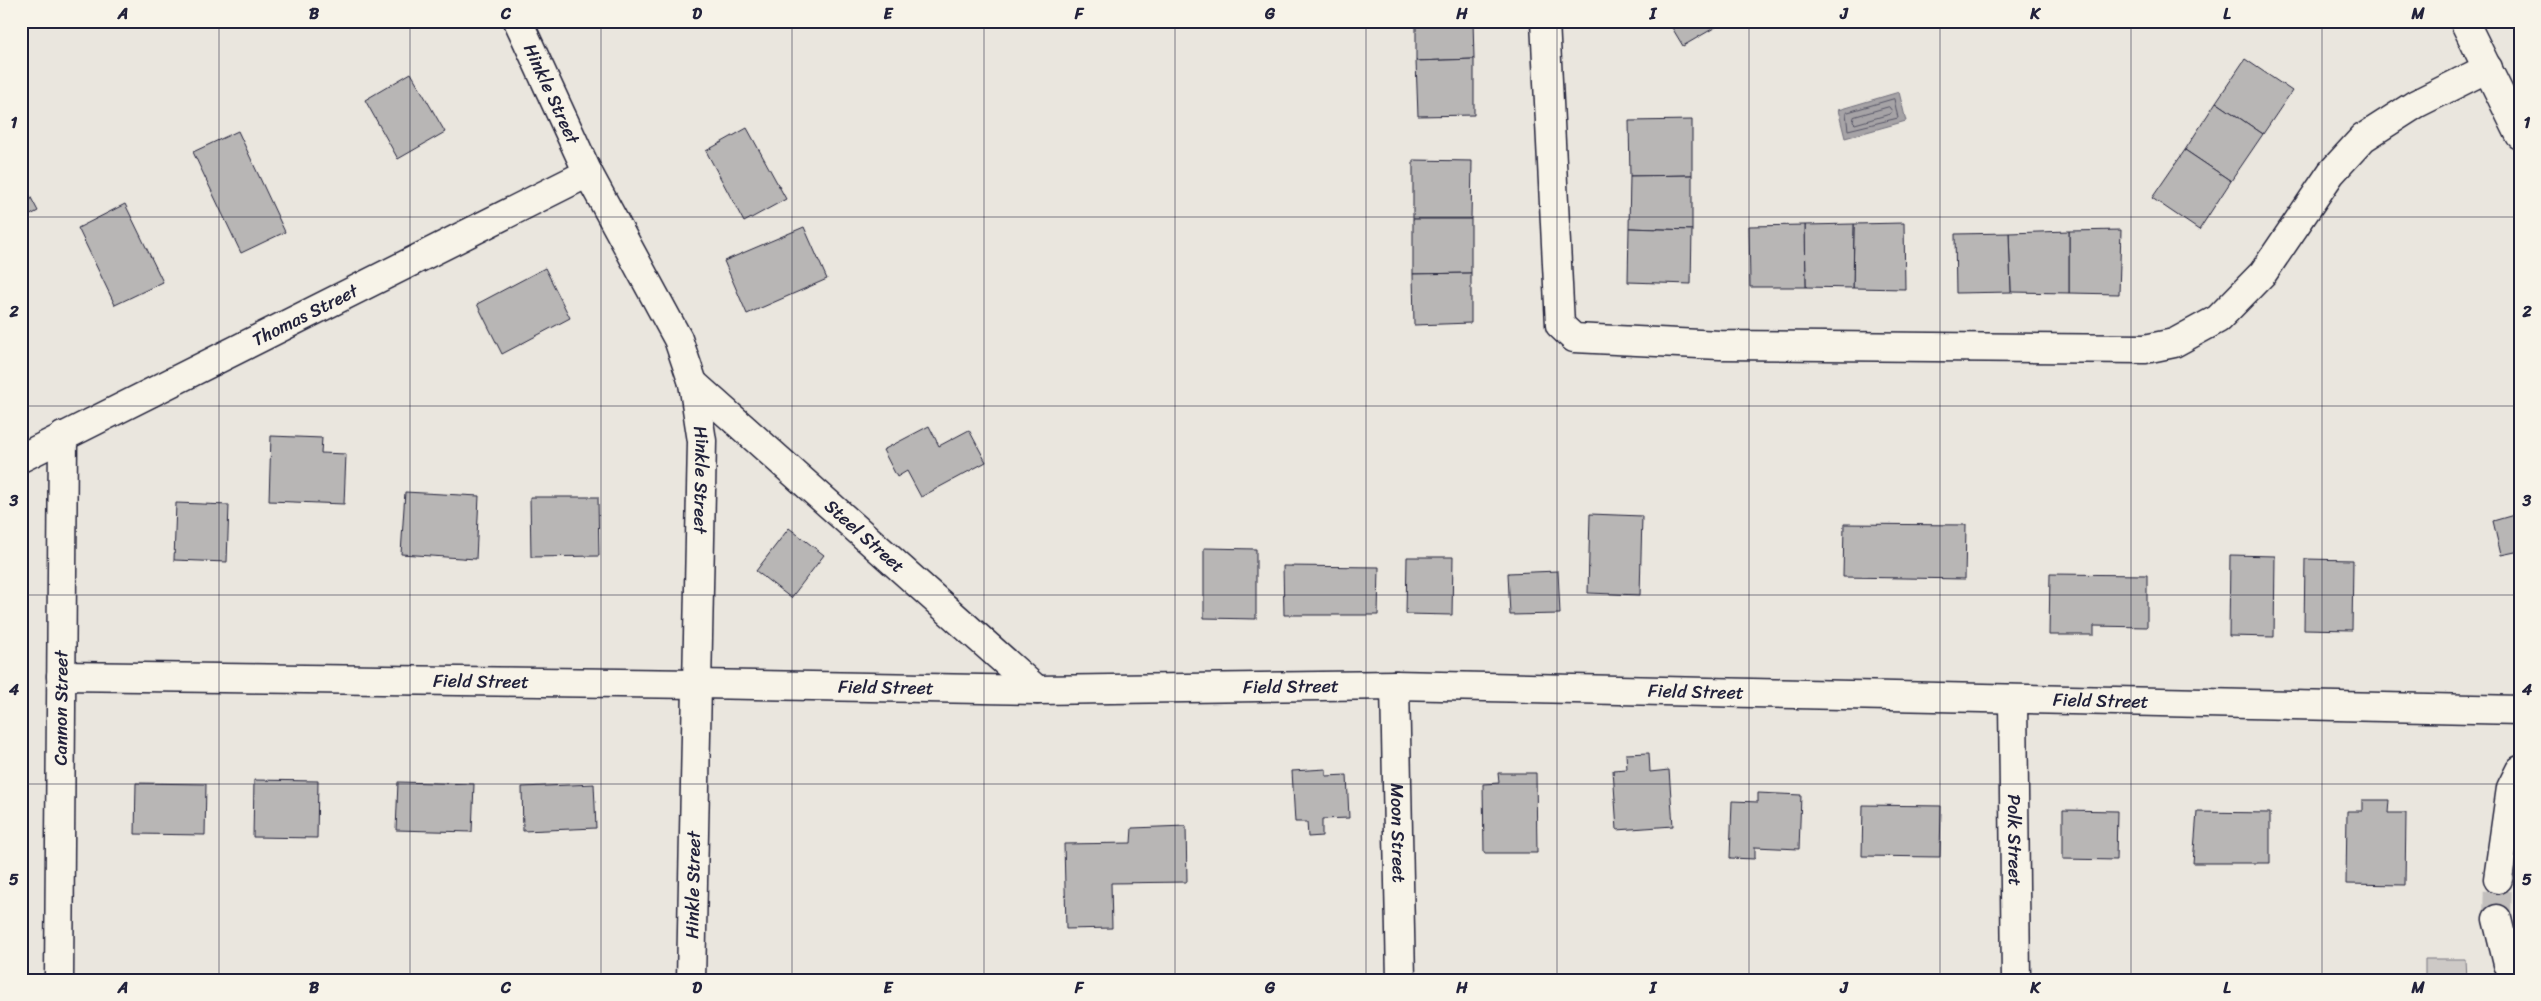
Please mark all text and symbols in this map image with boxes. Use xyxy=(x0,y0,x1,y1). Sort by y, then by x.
text: A xyxy=(117,0,128,28)
text: B xyxy=(309,0,320,28)
text: C xyxy=(500,0,512,28)
text: D xyxy=(692,0,702,28)
text: E xyxy=(884,0,894,28)
text: F xyxy=(1074,0,1085,28)
text: G xyxy=(1264,0,1276,28)
text: H xyxy=(1455,0,1468,28)
text: I xyxy=(1649,0,1658,28)
text: J xyxy=(1839,0,1849,28)
text: K xyxy=(2029,0,2041,28)
text: L xyxy=(2223,0,2231,28)
text: M xyxy=(2410,0,2425,28)
street label: Hinkle Street xyxy=(514,38,589,150)
text: 1 xyxy=(11,108,18,137)
text: 1 xyxy=(2524,108,2531,137)
street label: Thomas Street xyxy=(246,275,365,355)
text: 2 xyxy=(8,297,19,326)
text: 2 xyxy=(2521,297,2532,326)
street label: Hinkle Street xyxy=(684,423,718,535)
text: 3 xyxy=(9,486,19,515)
text: 3 xyxy=(2522,486,2532,515)
street label: Steel Street xyxy=(817,491,912,581)
street label: Cannon Street xyxy=(45,650,77,766)
street label: Field Street xyxy=(433,665,529,698)
street label: Field Street xyxy=(838,670,934,704)
street label: Field Street xyxy=(1243,670,1339,703)
text: 4 xyxy=(8,675,19,704)
street label: Field Street xyxy=(1648,675,1744,709)
text: 4 xyxy=(2521,675,2532,704)
street label: Field Street xyxy=(2052,684,2149,718)
street label: Moon Street xyxy=(1381,783,1415,883)
street label: Polk Street xyxy=(1998,794,2031,886)
street label: Hinkle Street xyxy=(676,830,710,939)
text: 5 xyxy=(9,865,19,894)
text: 5 xyxy=(2522,865,2532,894)
text: A xyxy=(117,973,128,1001)
text: B xyxy=(309,973,320,1001)
text: C xyxy=(500,973,512,1001)
text: D xyxy=(692,973,702,1001)
text: E xyxy=(884,973,894,1001)
text: F xyxy=(1074,973,1085,1001)
text: G xyxy=(1264,973,1276,1001)
text: H xyxy=(1455,973,1468,1001)
text: I xyxy=(1649,973,1658,1001)
text: J xyxy=(1839,973,1849,1001)
text: K xyxy=(2029,973,2041,1001)
text: L xyxy=(2223,973,2231,1001)
text: M xyxy=(2410,973,2425,1001)

